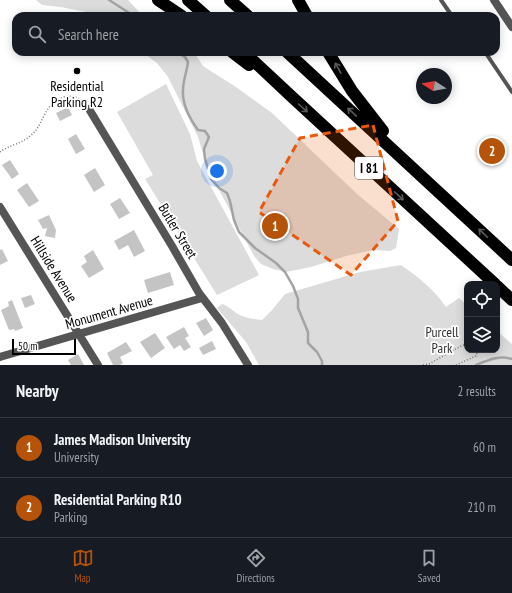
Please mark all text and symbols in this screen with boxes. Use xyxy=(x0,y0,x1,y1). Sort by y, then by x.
search box xyxy=(12,12,500,56)
icon: search xyxy=(26,23,48,45)
text: Search here xyxy=(58,25,119,44)
one-way arrow xyxy=(333,62,341,74)
marker: Residential Parking R2 xyxy=(72,66,82,76)
north arrow xyxy=(416,68,452,104)
place label: Residential Parking R2 xyxy=(50,77,104,111)
one-way arrow xyxy=(298,103,308,112)
one-way arrow xyxy=(347,107,357,116)
pin: 2 xyxy=(479,136,505,166)
road number: I 81 xyxy=(355,157,383,179)
your location xyxy=(207,161,227,181)
one-way arrow xyxy=(394,191,404,200)
street label: Butler Street xyxy=(154,200,202,262)
pin: 1 xyxy=(262,211,288,241)
one-way arrow xyxy=(479,229,489,238)
street label: Hillside Avenue xyxy=(27,233,82,306)
map controls xyxy=(464,281,500,353)
button: locate xyxy=(464,281,500,317)
street label: Monument Avenue xyxy=(63,291,155,333)
button: layers xyxy=(464,317,500,353)
park label: Purcell Park xyxy=(426,323,459,357)
scale bar xyxy=(12,337,76,356)
text: 50 m xyxy=(18,339,37,353)
text: Nearby xyxy=(16,380,59,402)
text: 2 results xyxy=(457,383,496,400)
text: James Madison University xyxy=(54,430,190,449)
text: 1 xyxy=(26,439,32,456)
text: 60 m xyxy=(473,439,496,456)
text: University xyxy=(54,449,99,466)
text: Residential Parking R10 xyxy=(54,490,182,509)
text: 2 xyxy=(26,499,32,516)
text: 210 m xyxy=(467,499,496,516)
text: Parking xyxy=(54,509,87,526)
tab: Map xyxy=(72,547,94,585)
tab: Directions xyxy=(237,547,275,585)
tab: Saved xyxy=(418,547,440,585)

